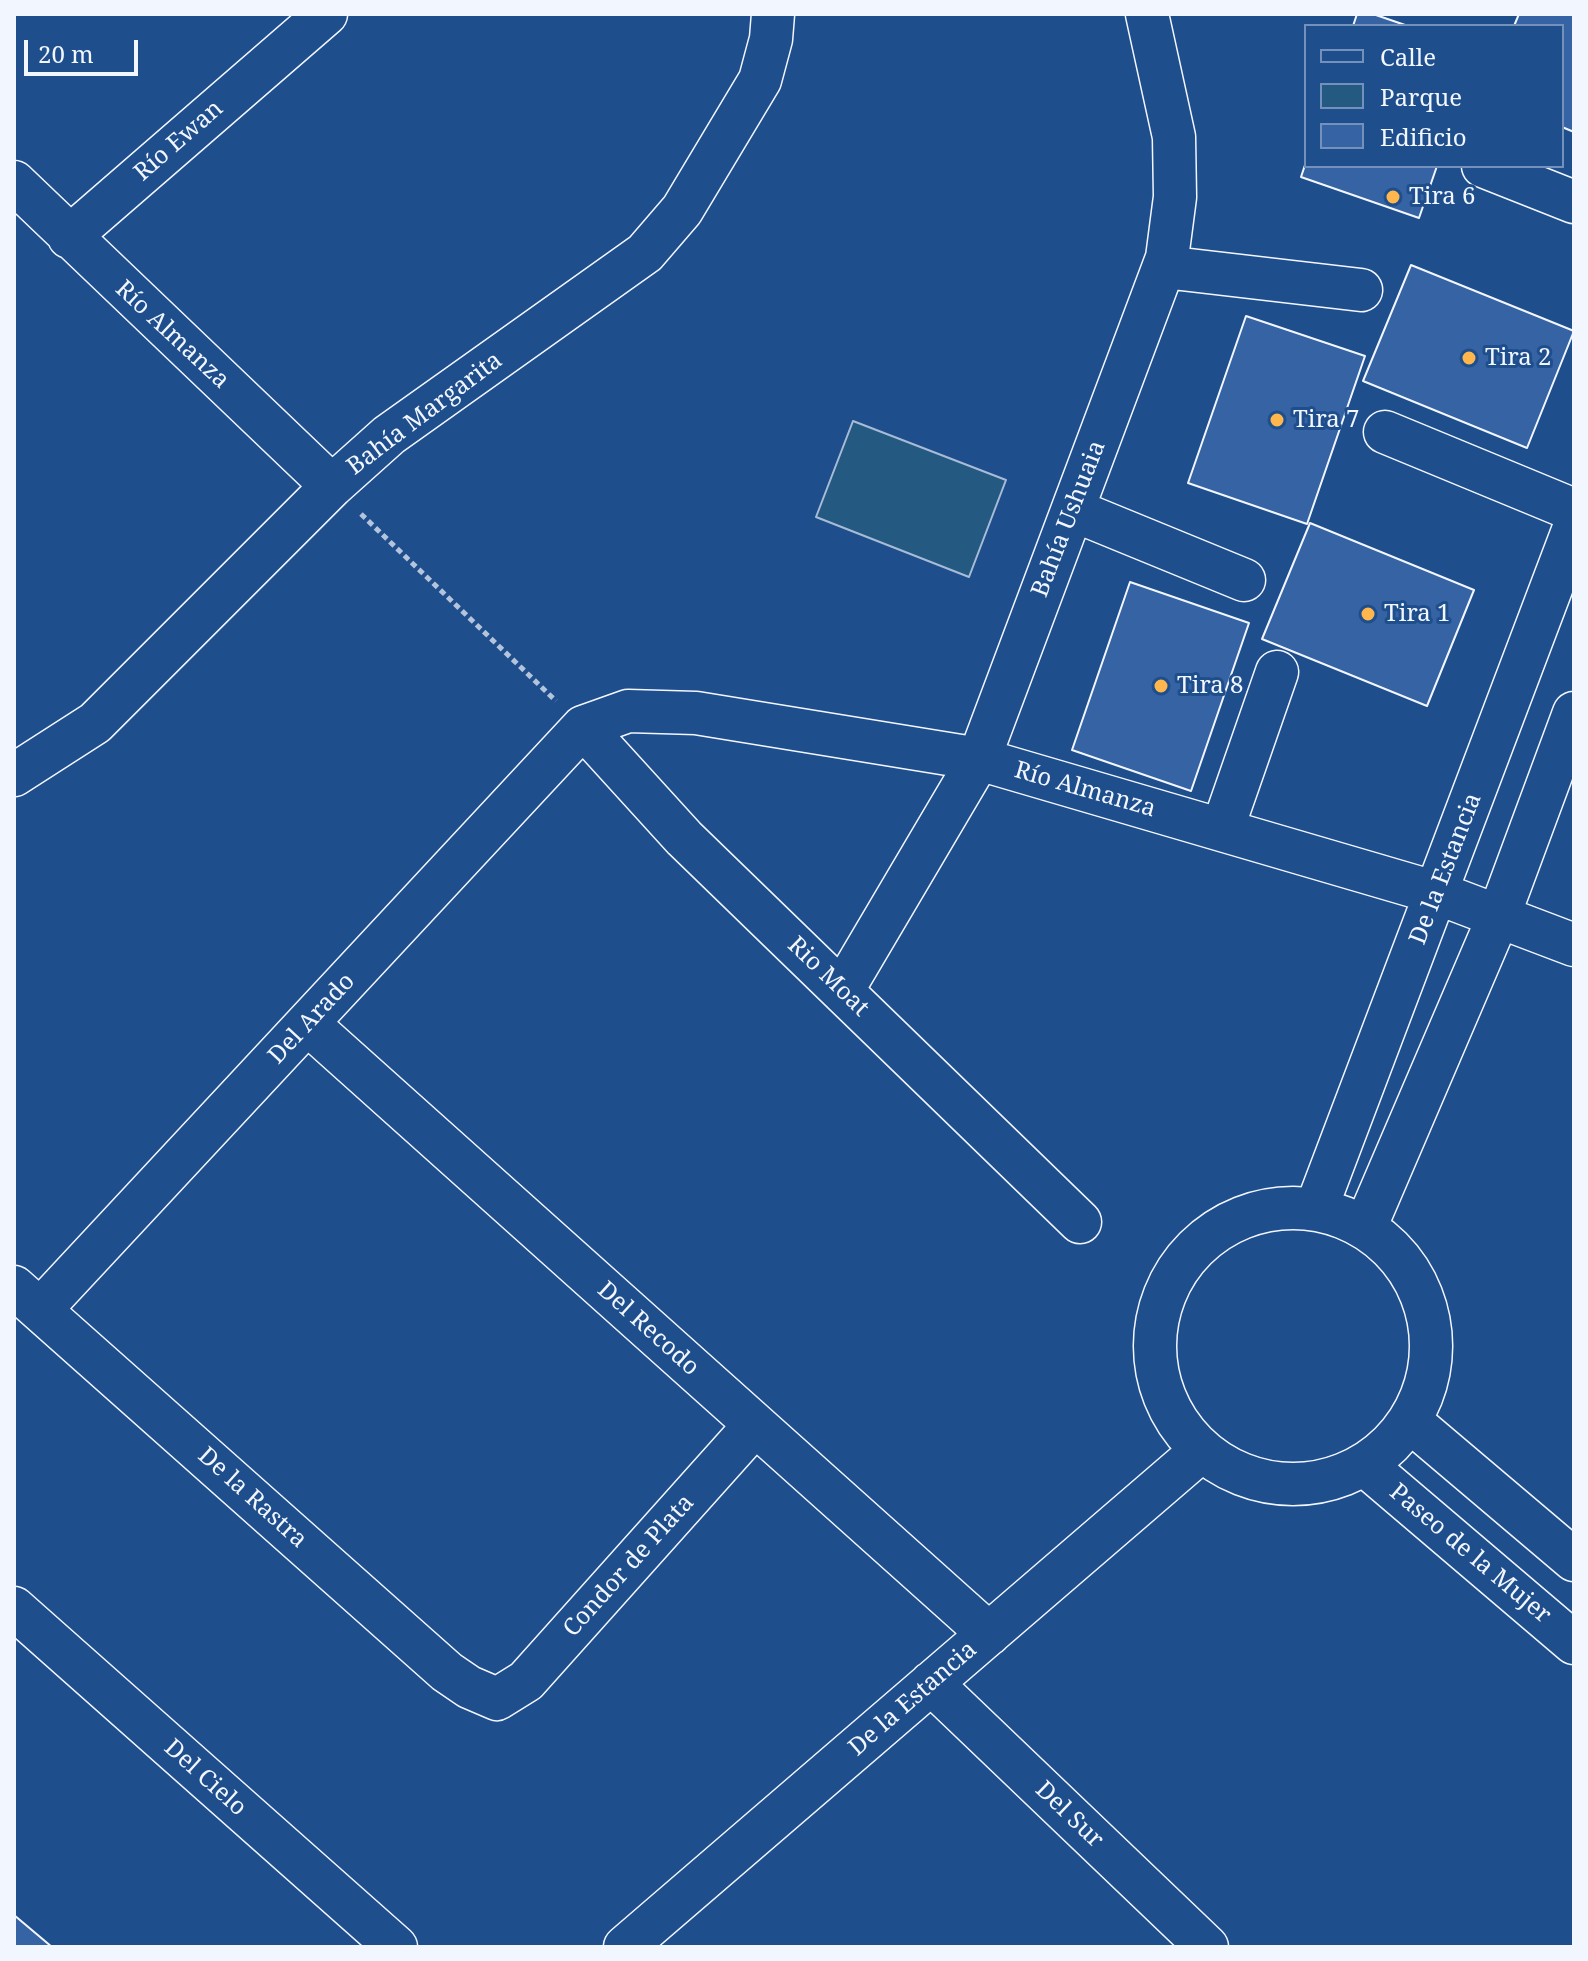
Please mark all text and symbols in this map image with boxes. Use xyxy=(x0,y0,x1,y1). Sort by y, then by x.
scale bar xyxy=(28,24,142,74)
legend xyxy=(1304,24,1564,168)
text: 20 m xyxy=(38,37,94,70)
text: Calle xyxy=(1380,40,1436,73)
text: Parque xyxy=(1380,80,1462,113)
street label: Río Ewan xyxy=(129,95,229,187)
text: Edificio xyxy=(1380,120,1467,153)
place label: Tira 6 xyxy=(1409,183,1475,211)
marker: Tira 6 xyxy=(1384,188,1402,206)
street label: Río Almanza xyxy=(109,275,235,395)
place label: Tira 2 xyxy=(1485,344,1551,372)
street label: Bahía Margarita xyxy=(342,346,508,482)
marker: Tira 2 xyxy=(1460,349,1478,367)
place label: Tira 7 xyxy=(1293,406,1359,434)
marker: Tira 7 xyxy=(1268,411,1286,429)
street label: Bahía Ushuaia xyxy=(1026,437,1112,601)
place label: Tira 1 xyxy=(1384,600,1450,628)
marker: Tira 1 xyxy=(1359,605,1377,623)
place label: Tira 8 xyxy=(1177,672,1243,700)
marker: Tira 8 xyxy=(1152,677,1170,695)
street label: Río Almanza xyxy=(1011,756,1159,824)
street label: De la Estancia xyxy=(1404,789,1488,949)
street label: Rio Moat xyxy=(781,931,875,1023)
street label: Del Arado xyxy=(263,968,361,1070)
street label: Del Recodo xyxy=(591,1276,705,1382)
street label: De la Rastra xyxy=(192,1442,312,1554)
street label: Paseo de la Mujer xyxy=(1383,1478,1557,1630)
street label: Condor de Plata xyxy=(558,1489,700,1643)
street label: De la Estancia xyxy=(843,1636,983,1762)
street label: Del Cielo xyxy=(158,1734,252,1822)
street label: Del Sur xyxy=(1029,1776,1109,1854)

